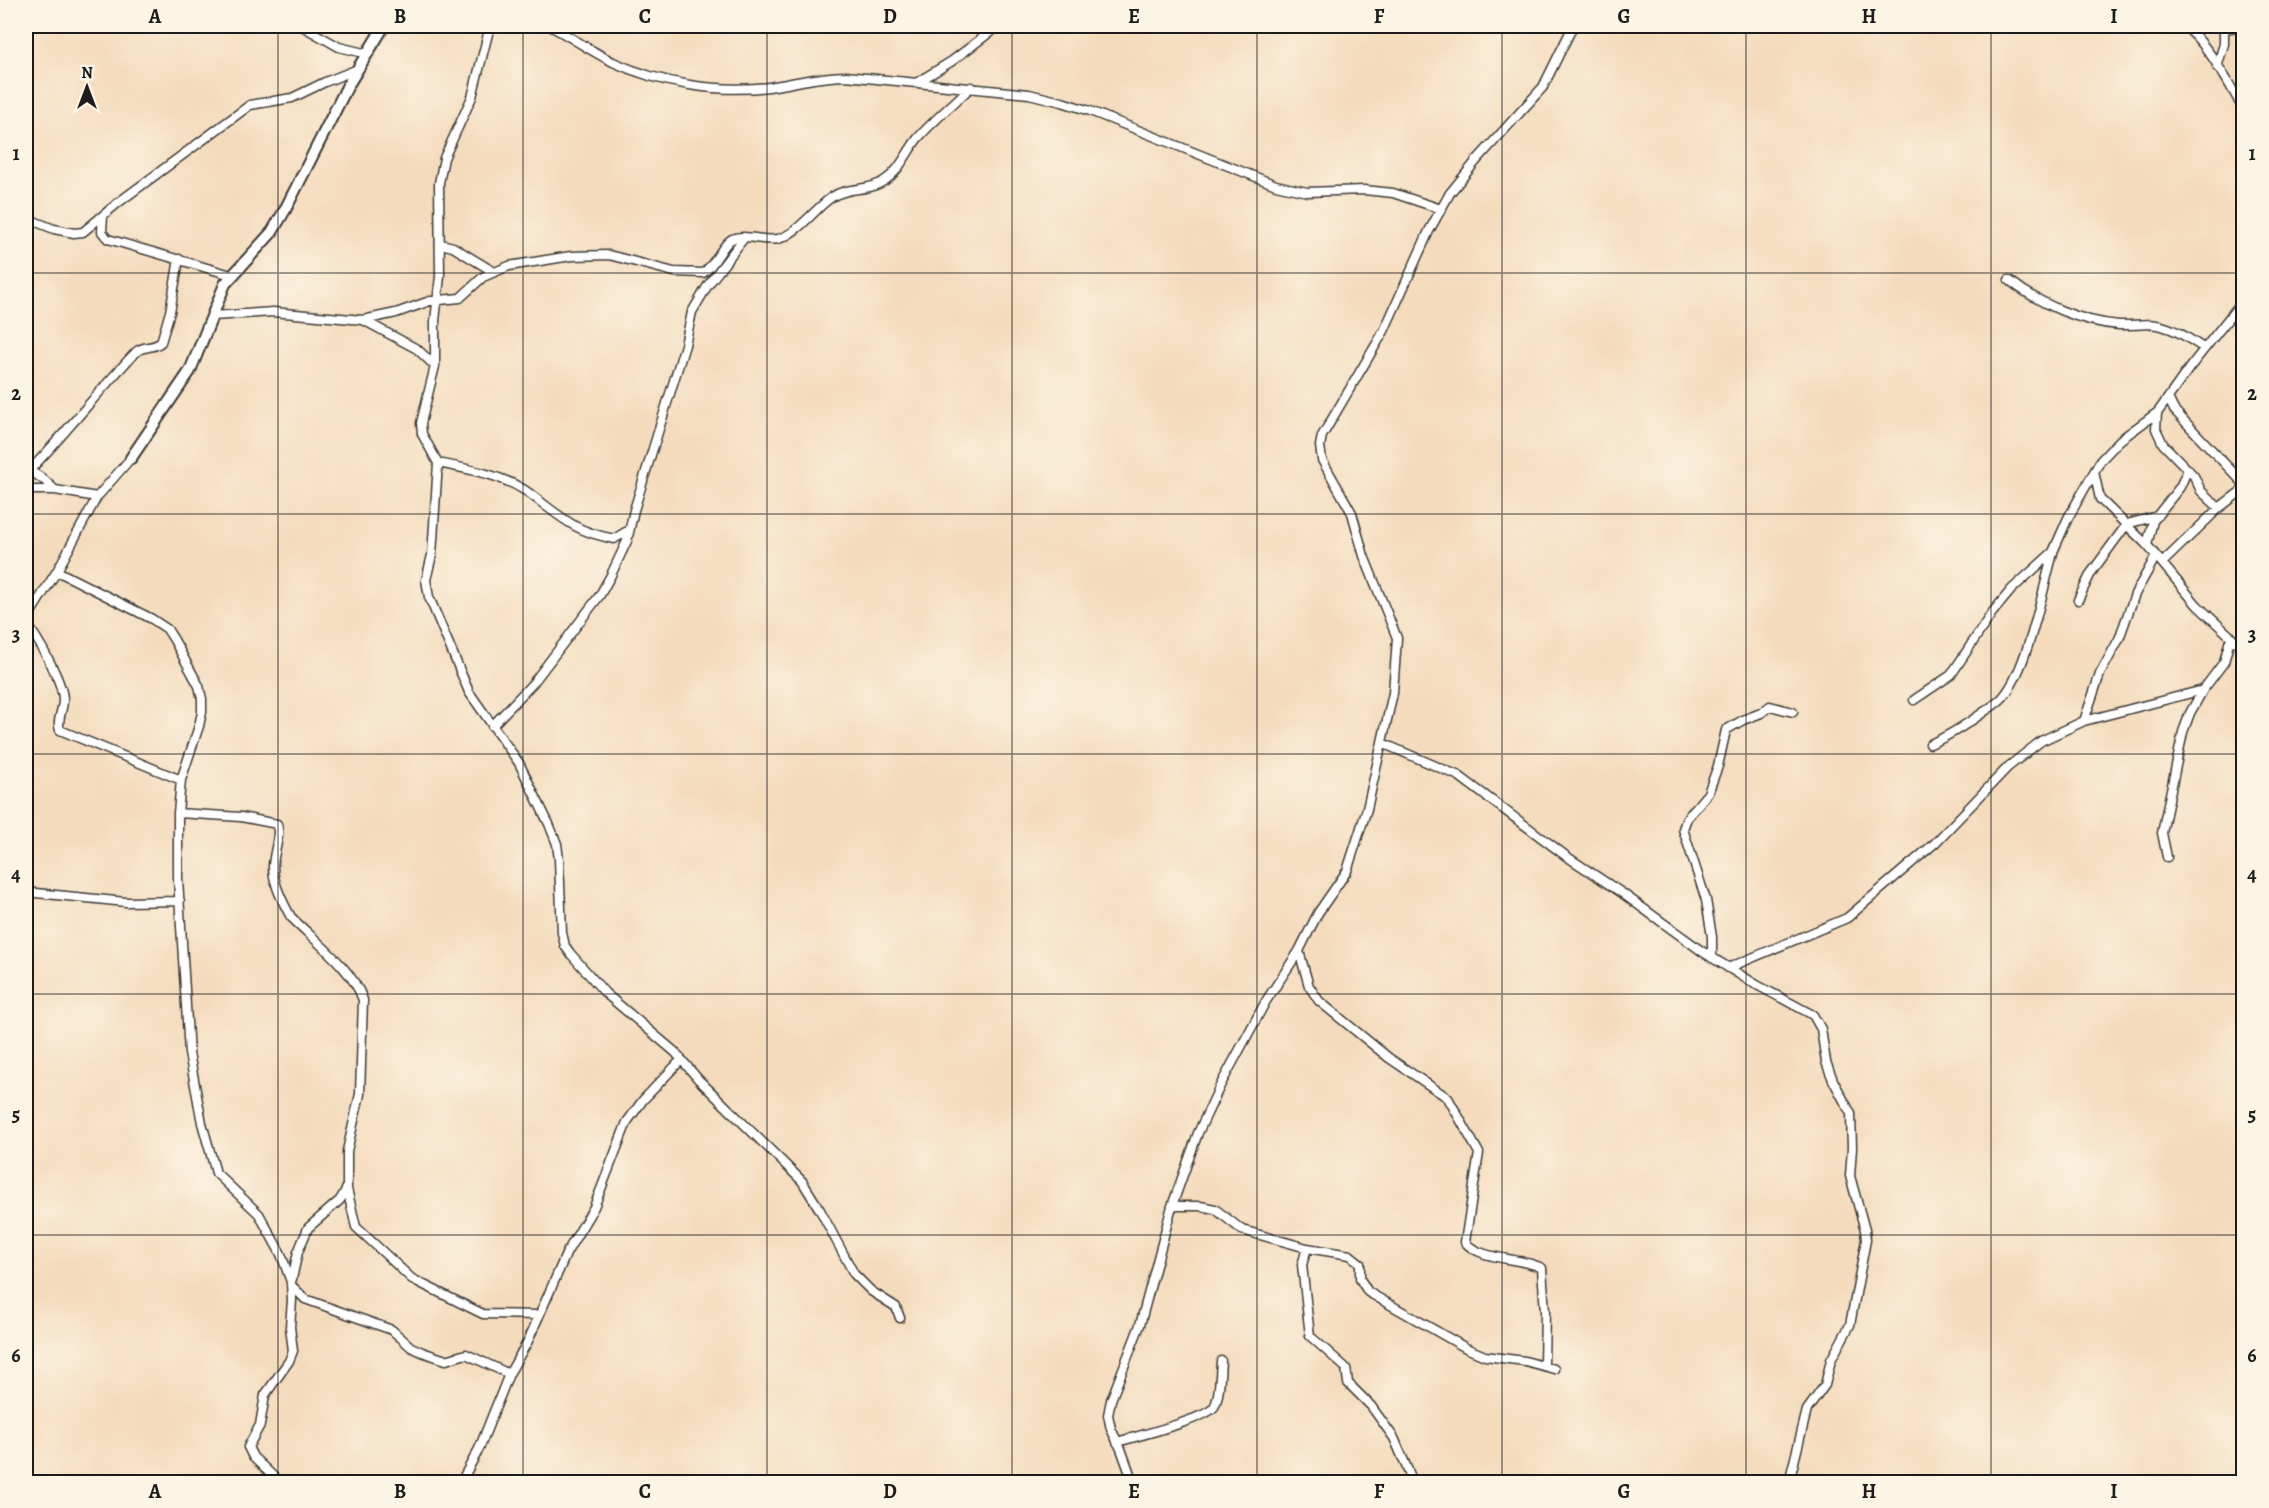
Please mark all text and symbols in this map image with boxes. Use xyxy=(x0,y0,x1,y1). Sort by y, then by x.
text: A xyxy=(148,3,162,30)
text: B xyxy=(394,3,406,30)
text: C xyxy=(639,3,651,30)
text: D xyxy=(883,3,897,30)
text: E xyxy=(1128,3,1140,30)
text: F xyxy=(1374,3,1385,30)
text: G xyxy=(1617,3,1631,30)
text: H xyxy=(1862,3,1877,30)
text: I xyxy=(2110,3,2118,30)
north arrow xyxy=(57,57,117,117)
text: N xyxy=(81,62,93,84)
text: 1 xyxy=(12,140,20,167)
text: 1 xyxy=(2248,140,2256,167)
text: 2 xyxy=(11,380,21,407)
text: 2 xyxy=(2247,380,2257,407)
text: 3 xyxy=(12,621,20,648)
text: 3 xyxy=(2248,621,2256,648)
text: 4 xyxy=(11,861,21,888)
text: 4 xyxy=(2247,861,2257,888)
text: 5 xyxy=(12,1101,20,1128)
text: 5 xyxy=(2248,1101,2256,1128)
text: 6 xyxy=(11,1342,21,1369)
text: 6 xyxy=(2247,1342,2257,1369)
text: A xyxy=(148,1478,162,1505)
text: B xyxy=(394,1478,406,1505)
text: C xyxy=(639,1478,651,1505)
text: D xyxy=(883,1478,897,1505)
text: E xyxy=(1128,1478,1140,1505)
text: F xyxy=(1374,1478,1385,1505)
text: G xyxy=(1617,1478,1631,1505)
text: H xyxy=(1862,1478,1877,1505)
text: I xyxy=(2110,1478,2118,1505)

